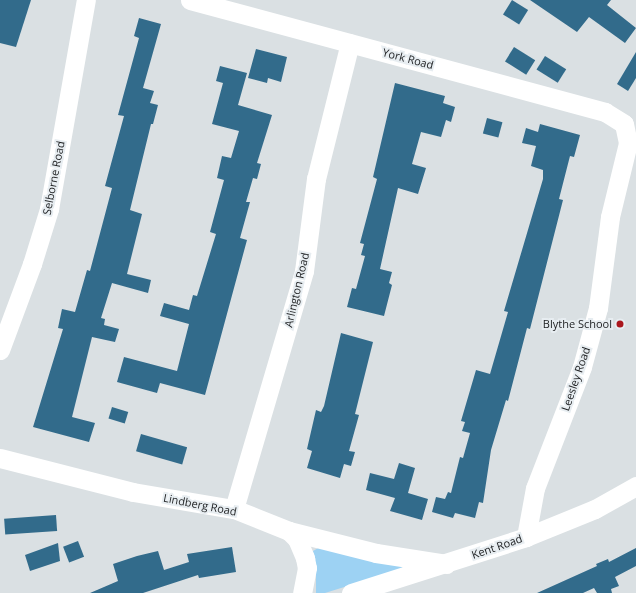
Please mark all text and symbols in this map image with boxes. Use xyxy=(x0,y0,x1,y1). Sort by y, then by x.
street label: York Road xyxy=(381,46,435,72)
street label: Selborne Road xyxy=(40,140,68,216)
street label: Arlington Road xyxy=(282,251,312,329)
place label: Blythe School xyxy=(543,317,612,331)
marker: Blythe School xyxy=(615,319,625,329)
street label: Leesley Road xyxy=(559,345,593,413)
street label: Lindberg Road xyxy=(162,491,238,519)
street label: Kent Road xyxy=(470,532,524,562)

